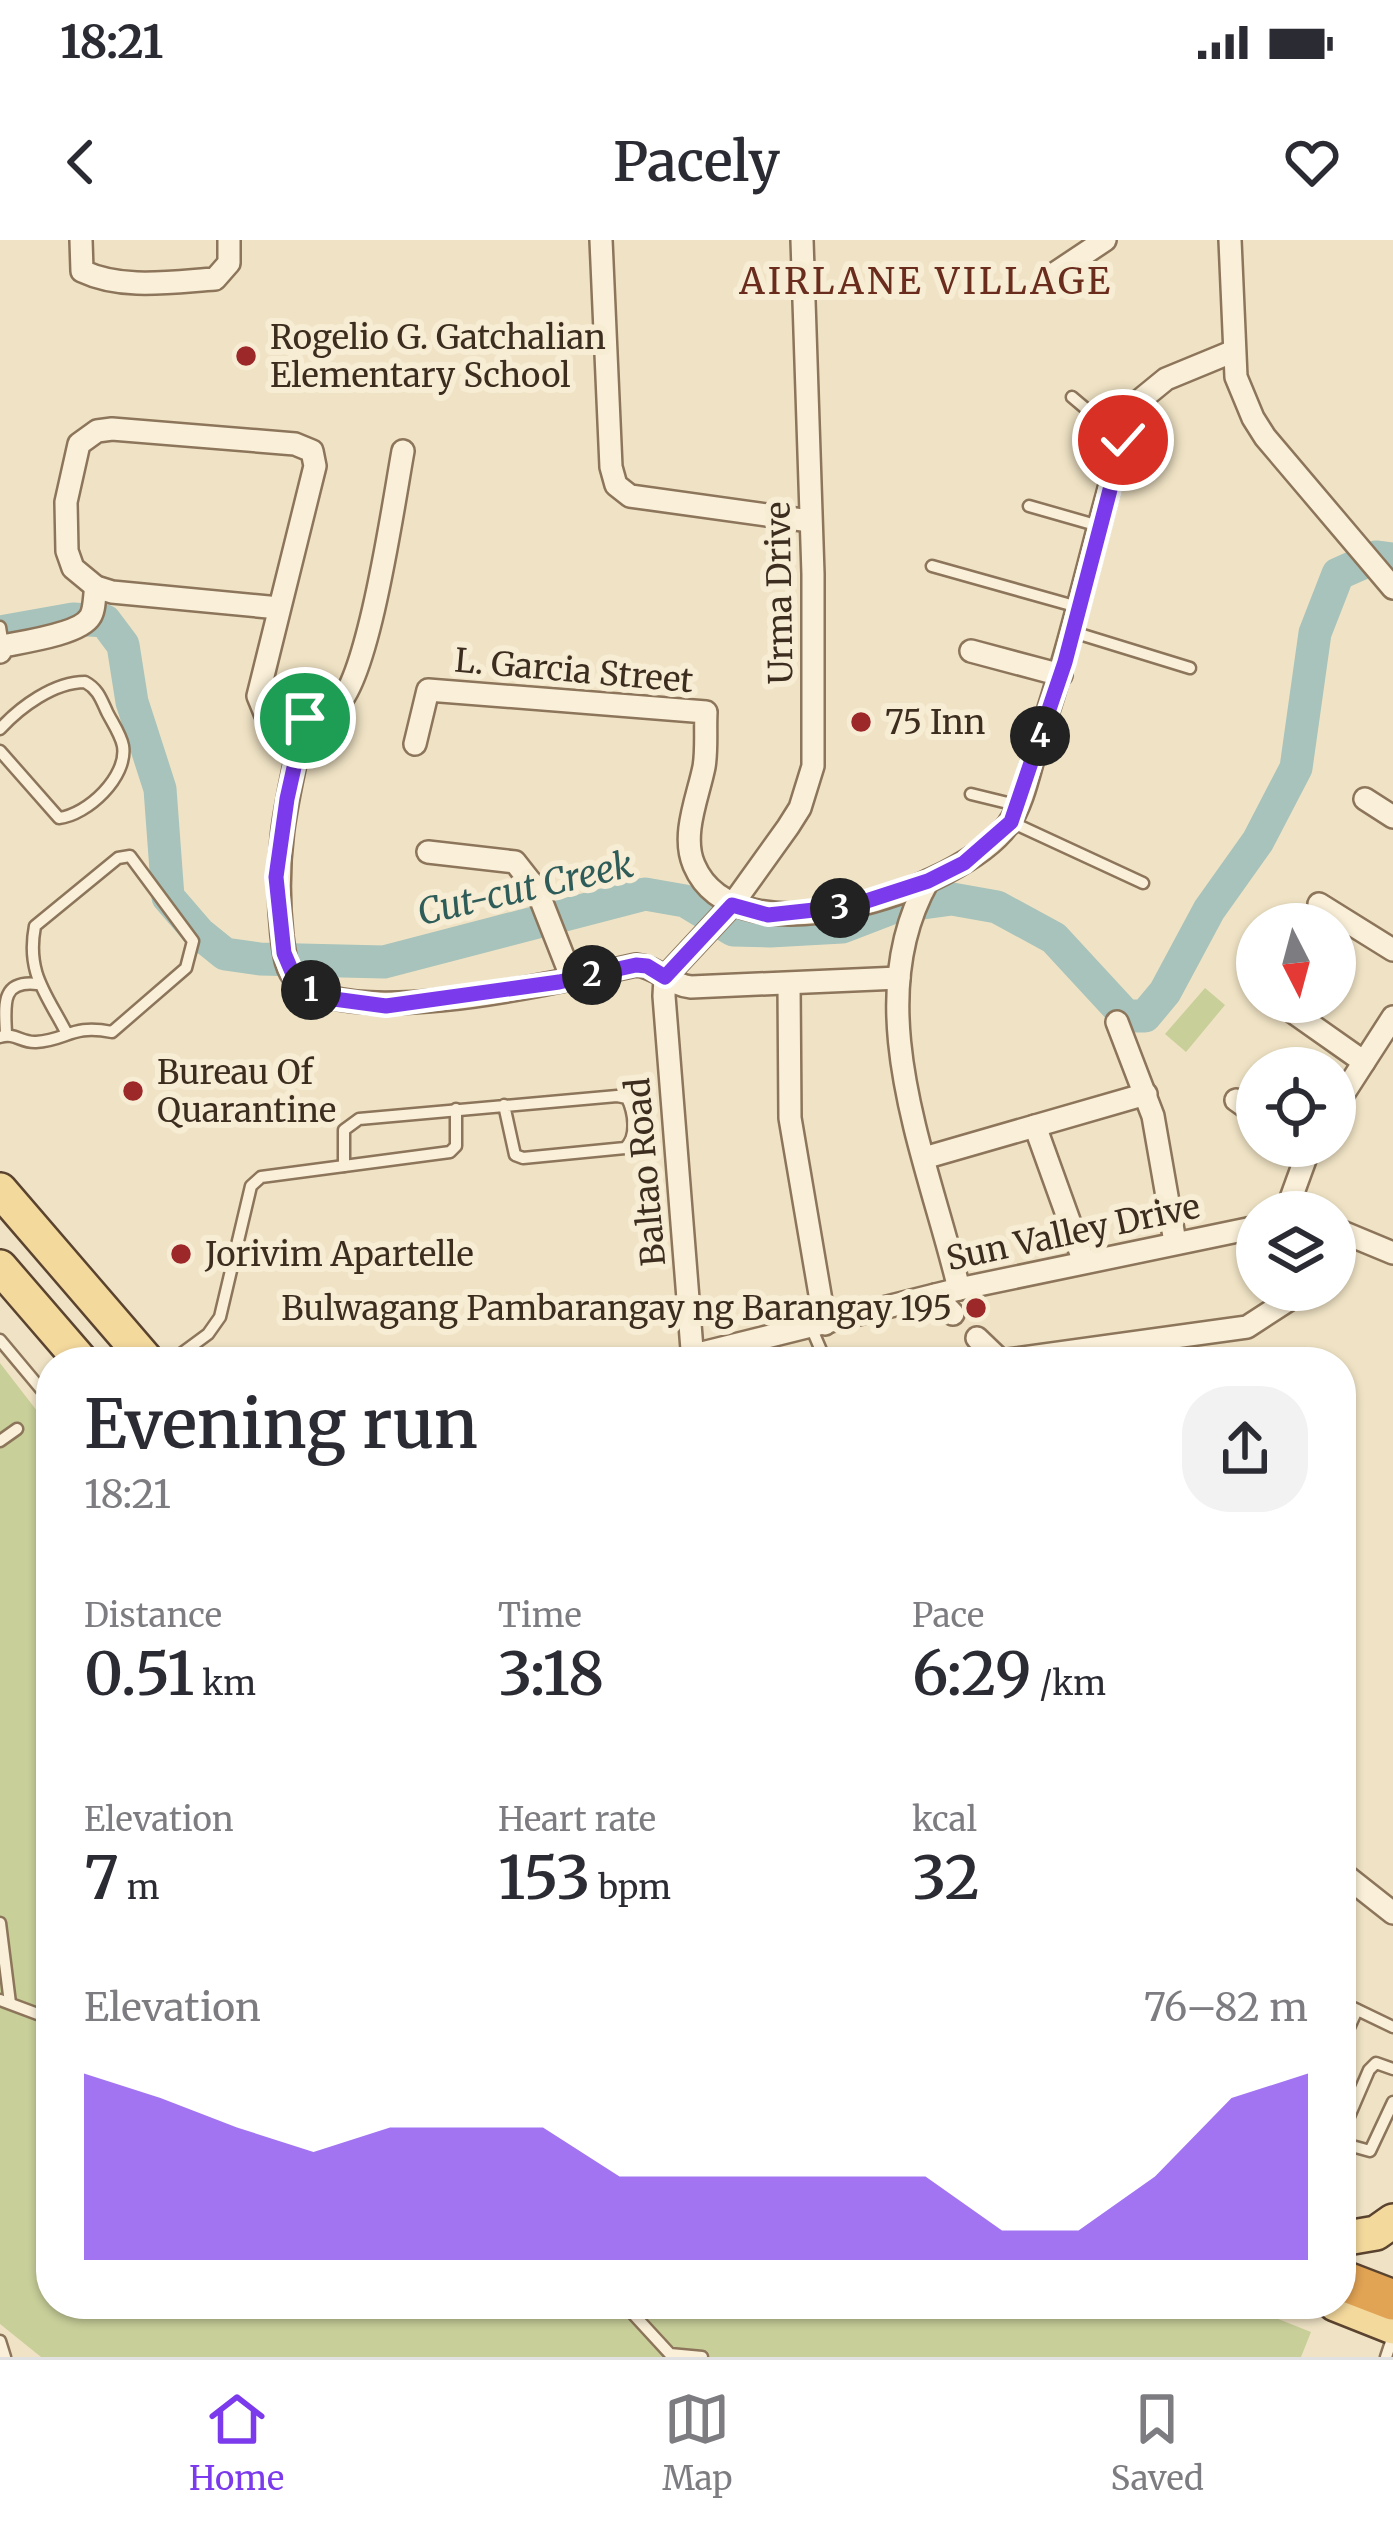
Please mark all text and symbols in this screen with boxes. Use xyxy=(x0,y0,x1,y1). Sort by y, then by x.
text: 18:21 xyxy=(60,14,163,70)
text: Pacely xyxy=(613,128,780,196)
icon: back xyxy=(48,129,114,195)
icon: heart xyxy=(1279,129,1345,195)
district label: AIRLANE VILLAGE xyxy=(738,259,1113,304)
place label: Rogelio G. Gatchalian Elementary School xyxy=(270,317,606,396)
marker: Rogelio G. Gatchalian Elementary School xyxy=(233,343,259,369)
pin xyxy=(1072,389,1174,491)
icon: check xyxy=(1090,407,1156,473)
street label: Urma Drive xyxy=(757,501,802,685)
street label: L. Garcia Street xyxy=(453,640,695,701)
pin xyxy=(254,667,356,769)
icon: arrive xyxy=(272,685,338,751)
place label: 75 Inn xyxy=(885,702,986,743)
pin: 4 xyxy=(1010,706,1070,766)
marker: 75 Inn xyxy=(848,709,874,735)
text: 4 xyxy=(1030,715,1050,756)
water label: Cut-cut Creek xyxy=(413,842,638,935)
pin: 3 xyxy=(810,878,870,938)
text: 3 xyxy=(831,887,849,928)
north arrow xyxy=(1236,903,1356,1023)
map controls xyxy=(1236,903,1356,1311)
pin: 2 xyxy=(562,945,622,1005)
text: 2 xyxy=(582,954,602,995)
pin: 1 xyxy=(281,960,341,1020)
text: 1 xyxy=(303,969,319,1010)
button: locate xyxy=(1236,1047,1356,1167)
place label: Bureau Of Quarantine xyxy=(157,1052,336,1131)
street label: Baltao Road xyxy=(617,1076,674,1268)
marker: Bureau Of Quarantine xyxy=(120,1078,146,1104)
street label: Sun Valley Drive xyxy=(943,1186,1204,1279)
button: layers xyxy=(1236,1191,1356,1311)
place label: Jorivim Apartelle xyxy=(204,1234,474,1275)
marker: Jorivim Apartelle xyxy=(168,1241,194,1267)
place label: Bulwagang Pambarangay ng Barangay 195 xyxy=(281,1288,952,1329)
marker: Bulwagang Pambarangay ng Barangay 195 xyxy=(963,1295,989,1321)
text: Evening run xyxy=(84,1383,478,1466)
button: share xyxy=(1182,1386,1308,1512)
text: 18:21 xyxy=(84,1470,171,1519)
text: Distance xyxy=(84,1595,222,1636)
text: Time xyxy=(498,1595,582,1636)
text: Pace xyxy=(912,1595,984,1636)
text: 0.51 xyxy=(84,1636,195,1711)
text: 3:18 xyxy=(498,1636,604,1711)
text: 6:29 xyxy=(912,1636,1032,1711)
text: km xyxy=(195,1663,256,1704)
text: /km xyxy=(1032,1663,1106,1704)
text: Elevation xyxy=(84,1799,234,1840)
text: Heart rate xyxy=(498,1799,656,1840)
text: kcal xyxy=(912,1799,977,1840)
text: 7 xyxy=(84,1840,119,1915)
text: 153 xyxy=(498,1840,590,1915)
text: 32 xyxy=(912,1840,980,1915)
text: m xyxy=(119,1867,159,1908)
text: bpm xyxy=(590,1867,671,1908)
text: Elevation xyxy=(84,1983,261,2032)
text: 76–82 m xyxy=(1144,1983,1308,2032)
tab: Home xyxy=(189,2386,284,2499)
tab: Map xyxy=(662,2386,732,2499)
tab: Saved xyxy=(1110,2386,1204,2499)

